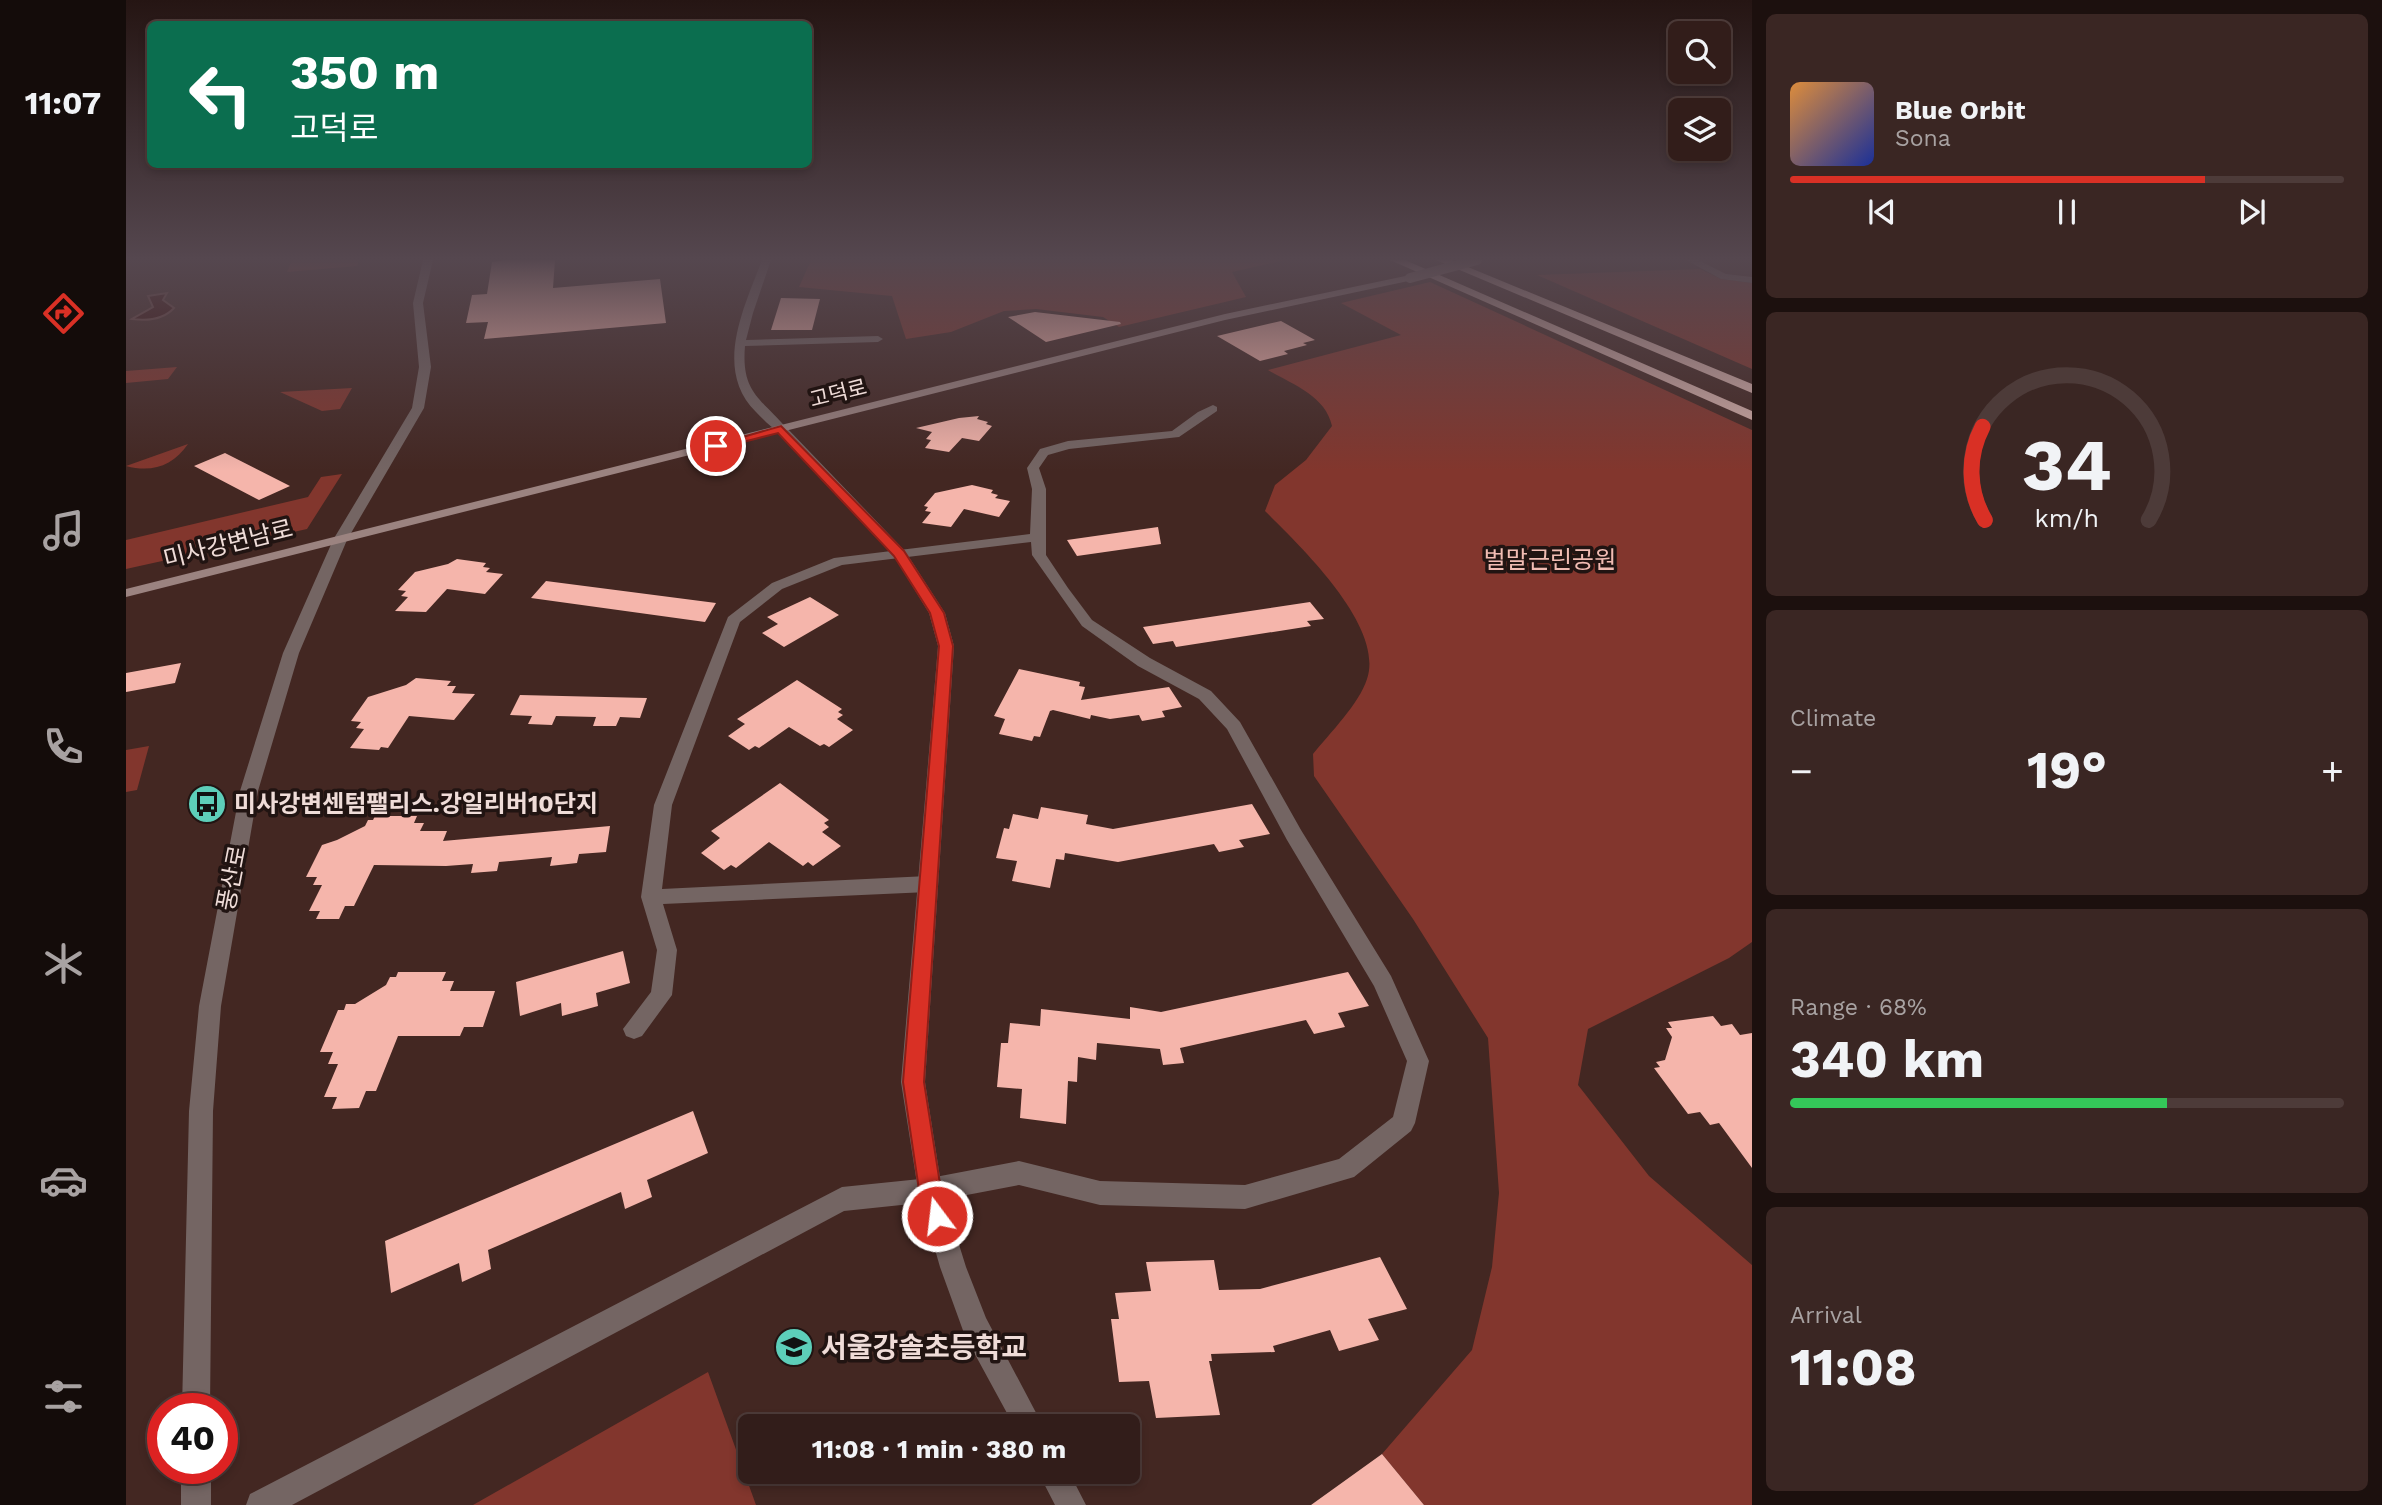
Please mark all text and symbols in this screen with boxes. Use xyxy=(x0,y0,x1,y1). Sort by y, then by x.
map controls xyxy=(1668,21,1731,161)
button: search xyxy=(1668,21,1731,84)
text: 350 m xyxy=(290,43,439,101)
icon: left xyxy=(175,49,266,140)
text: 11:07 xyxy=(25,84,101,122)
text: Blue Orbit xyxy=(1895,95,2025,125)
button: layers xyxy=(1668,98,1731,161)
text: 고덕로 xyxy=(290,109,378,147)
text: Sona xyxy=(1895,125,1951,152)
icon: previous xyxy=(1863,193,1901,231)
icon: pause xyxy=(2048,193,2086,231)
icon: next xyxy=(2233,193,2271,231)
icon: directions xyxy=(39,289,88,338)
street label: 고덕로 xyxy=(807,374,869,412)
pin xyxy=(686,416,746,476)
text: 34 xyxy=(2022,423,2112,509)
icon: arrive xyxy=(697,427,735,465)
text: km/h xyxy=(2035,504,2099,533)
icon: music xyxy=(39,506,88,555)
street label: 미사강변남로 xyxy=(160,514,296,574)
park label: 벌말근린공원 xyxy=(1484,546,1616,574)
text: Climate xyxy=(1790,705,1876,732)
icon: phone xyxy=(39,722,88,771)
text: 19° xyxy=(2027,740,2107,801)
text: − xyxy=(1790,749,1813,793)
text: + xyxy=(2321,749,2344,793)
bus stop icon: 미사강변센텀팰리스.강일리버10단지 xyxy=(186,783,228,825)
place label: 미사강변센텀팰리스.강일리버10단지 xyxy=(234,790,598,818)
street label: 풍산로 xyxy=(212,843,252,913)
icon: climate xyxy=(39,939,88,988)
text: Range · 68% xyxy=(1790,994,1927,1021)
text: 340 km xyxy=(1790,1029,1984,1090)
icon: car xyxy=(39,1156,88,1205)
position arrow xyxy=(900,1179,974,1253)
text: Arrival xyxy=(1790,1302,1862,1329)
school or university icon: 서울강솔초등학교 xyxy=(773,1326,815,1368)
place label: 서울강솔초등학교 xyxy=(821,1331,1027,1364)
text: 11:08 xyxy=(1790,1337,1917,1398)
icon: filters xyxy=(39,1372,88,1421)
speed limit sign: 40 xyxy=(147,1393,238,1484)
text: 11:08 · 1 min · 380 m xyxy=(812,1434,1066,1464)

